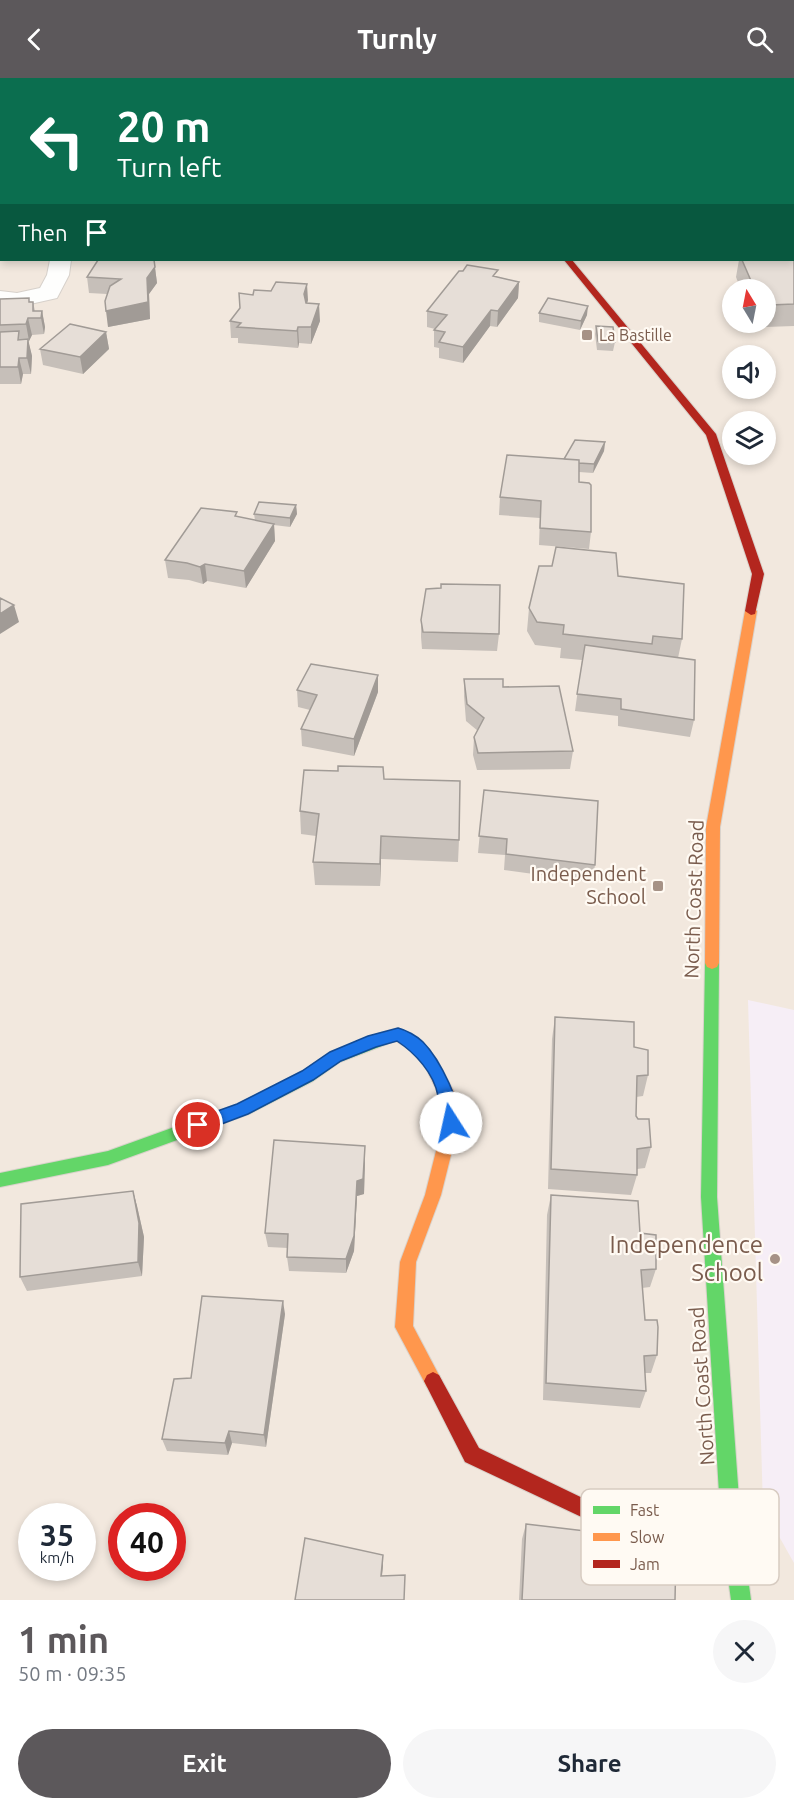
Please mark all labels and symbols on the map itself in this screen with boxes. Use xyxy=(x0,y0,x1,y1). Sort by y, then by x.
north arrow xyxy=(722,279,776,333)
place label: La Bastille xyxy=(599,326,672,344)
marker: La Bastille xyxy=(580,328,594,342)
street label: North Coast Road xyxy=(679,819,708,979)
place label: Independent School xyxy=(531,862,646,908)
marker: Independent School xyxy=(651,879,665,893)
position arrow xyxy=(419,1091,483,1155)
pin xyxy=(172,1099,223,1150)
place label: Independence School xyxy=(610,1231,763,1286)
marker: Independence School xyxy=(768,1252,782,1266)
street label: North Coast Road xyxy=(684,1306,719,1466)
legend xyxy=(581,1489,779,1585)
text: Fast xyxy=(630,1501,660,1519)
speed limit sign: 40 xyxy=(108,1503,186,1581)
text: Slow xyxy=(630,1528,665,1546)
text: Jam xyxy=(630,1555,660,1573)

